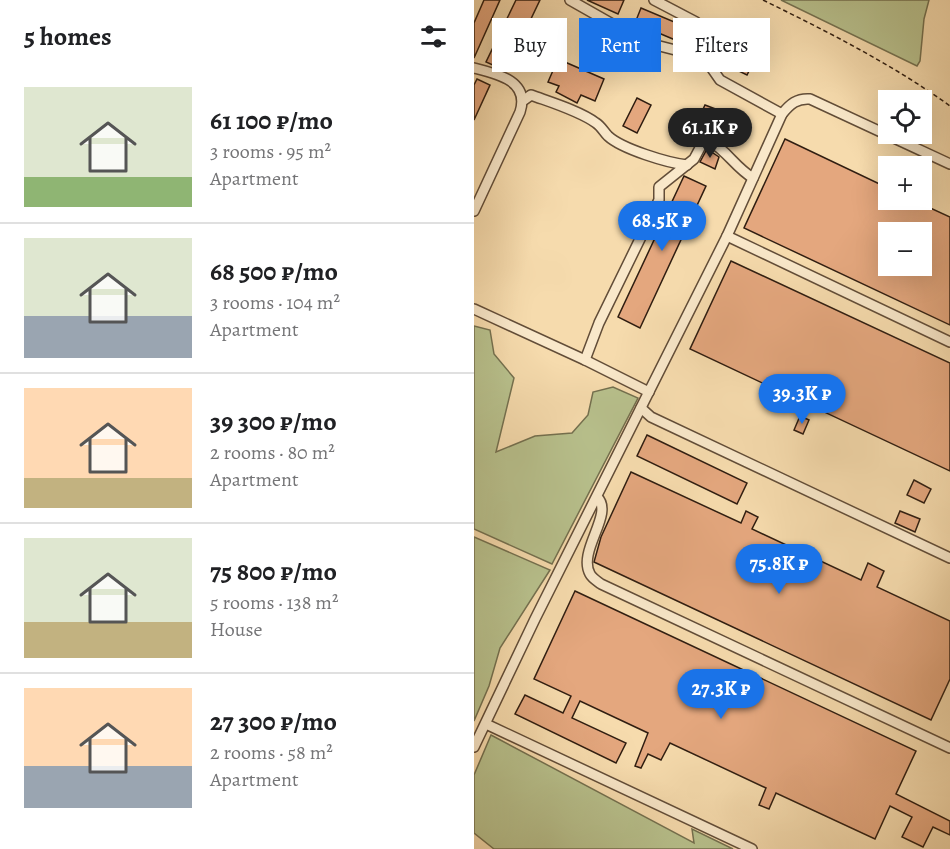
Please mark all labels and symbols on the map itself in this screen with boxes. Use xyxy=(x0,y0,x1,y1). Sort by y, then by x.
pin: 61.1K ₽ xyxy=(655,108,765,159)
pin: 68.5K ₽ xyxy=(607,201,717,252)
pin: 39.3K ₽ xyxy=(747,374,857,425)
pin: 75.8K ₽ xyxy=(724,544,834,595)
pin: 27.3K ₽ xyxy=(666,669,776,720)

